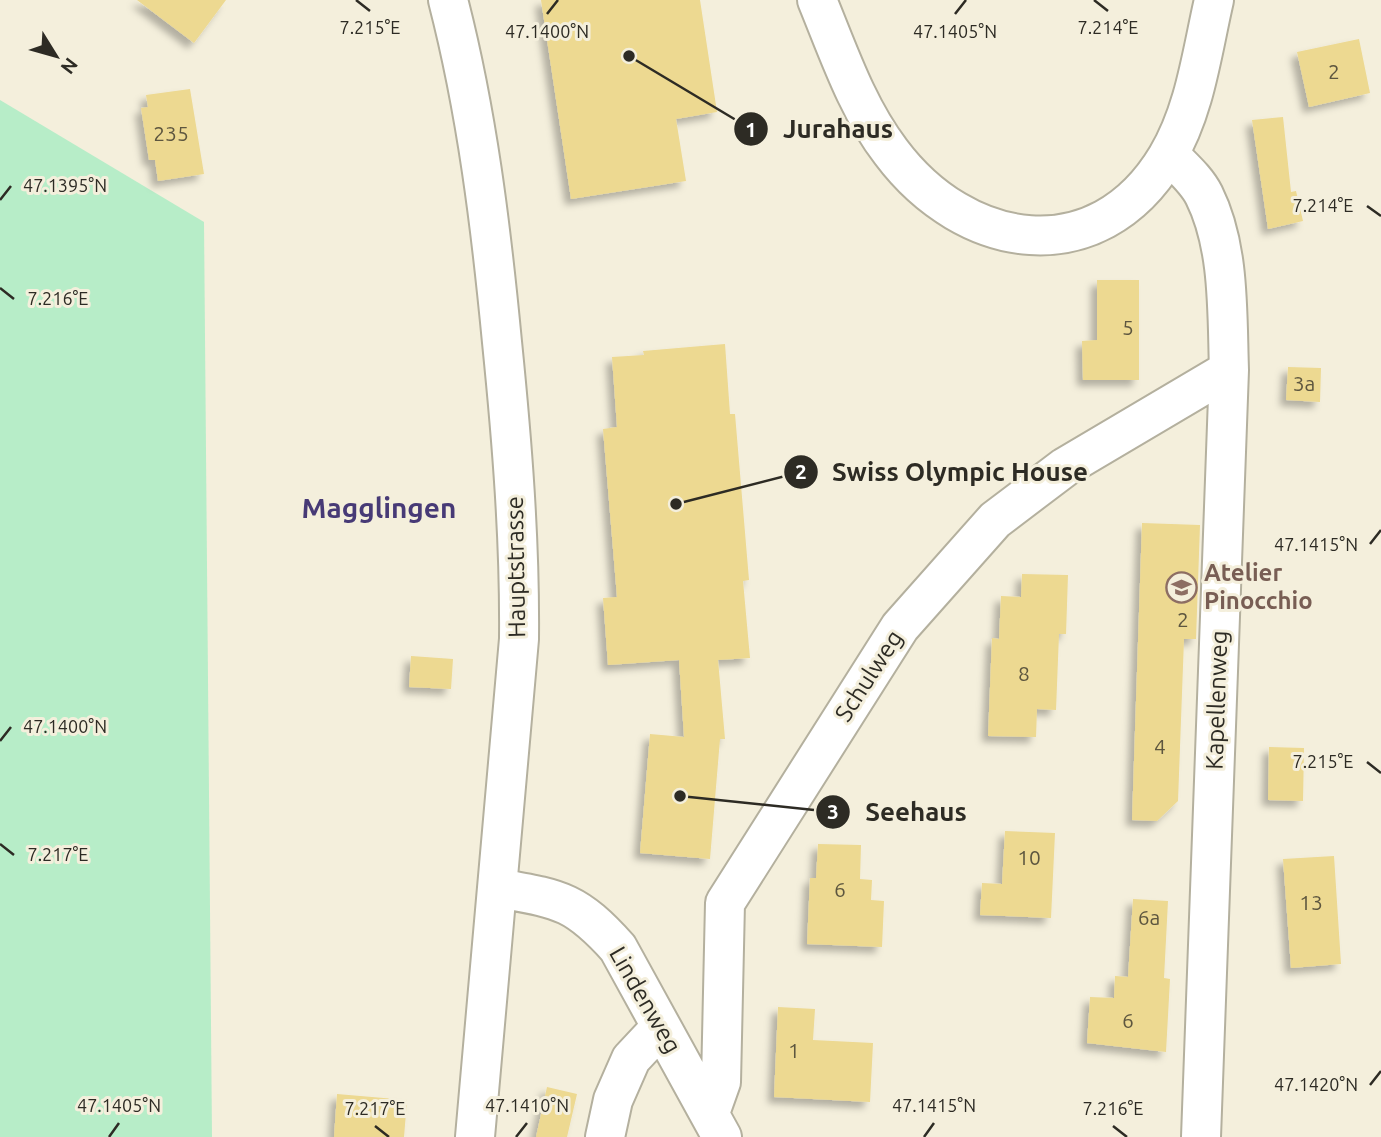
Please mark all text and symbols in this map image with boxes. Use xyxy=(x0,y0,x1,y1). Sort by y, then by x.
text: 7.215°E xyxy=(340,17,400,37)
text: 7.214°E xyxy=(1078,17,1138,37)
north arrow xyxy=(21,21,91,91)
text: 47.1400°N xyxy=(505,21,589,41)
text: 47.1405°N xyxy=(913,21,997,41)
text: N xyxy=(57,54,83,79)
house number: 2 xyxy=(1328,59,1340,83)
callout: Jurahaus xyxy=(734,106,907,153)
text: Jurahaus xyxy=(783,114,893,143)
text: 1 xyxy=(745,117,757,141)
house number: 235 xyxy=(153,121,189,145)
text: 47.1395°N xyxy=(23,175,107,195)
text: 7.214°E xyxy=(1293,195,1353,215)
text: 7.216°E xyxy=(28,288,88,308)
house number: 5 xyxy=(1122,315,1134,339)
house number: 3a xyxy=(1293,371,1315,395)
callout: Swiss Olympic House xyxy=(784,448,1102,495)
text: Swiss Olympic House xyxy=(832,457,1088,486)
text: 2 xyxy=(795,459,807,483)
district label: Magglingen xyxy=(302,492,456,523)
street label: Hauptstrasse xyxy=(501,496,530,638)
text: 47.1415°N xyxy=(1274,534,1358,554)
place label: Atelier Pinocchio xyxy=(1204,559,1313,614)
school or university icon: Atelier Pinocchio xyxy=(1164,570,1198,604)
house number: 2 xyxy=(1177,607,1189,631)
street label: Schulweg xyxy=(829,625,908,726)
street label: Kapellenweg xyxy=(1201,630,1232,770)
house number: 8 xyxy=(1018,661,1030,685)
text: 47.1400°N xyxy=(23,716,107,736)
house number: 4 xyxy=(1154,734,1166,758)
text: 7.215°E xyxy=(1293,751,1353,771)
callout: Seehaus xyxy=(816,788,980,835)
text: Seehaus xyxy=(865,797,967,826)
text: 3 xyxy=(827,799,839,823)
text: 7.217°E xyxy=(28,844,88,864)
house number: 10 xyxy=(1017,845,1041,869)
house number: 6 xyxy=(834,877,846,901)
house number: 13 xyxy=(1299,890,1323,914)
house number: 6a xyxy=(1138,905,1160,929)
street label: Lindenweg xyxy=(604,942,687,1058)
house number: 6 xyxy=(1122,1008,1134,1032)
house number: 1 xyxy=(788,1038,800,1062)
text: 47.1420°N xyxy=(1274,1074,1358,1094)
text: 47.1405°N xyxy=(77,1095,161,1115)
text: 47.1410°N xyxy=(485,1095,569,1115)
text: 47.1415°N xyxy=(892,1095,976,1115)
text: 7.217°E xyxy=(345,1098,405,1118)
text: 7.216°E xyxy=(1083,1098,1143,1118)

